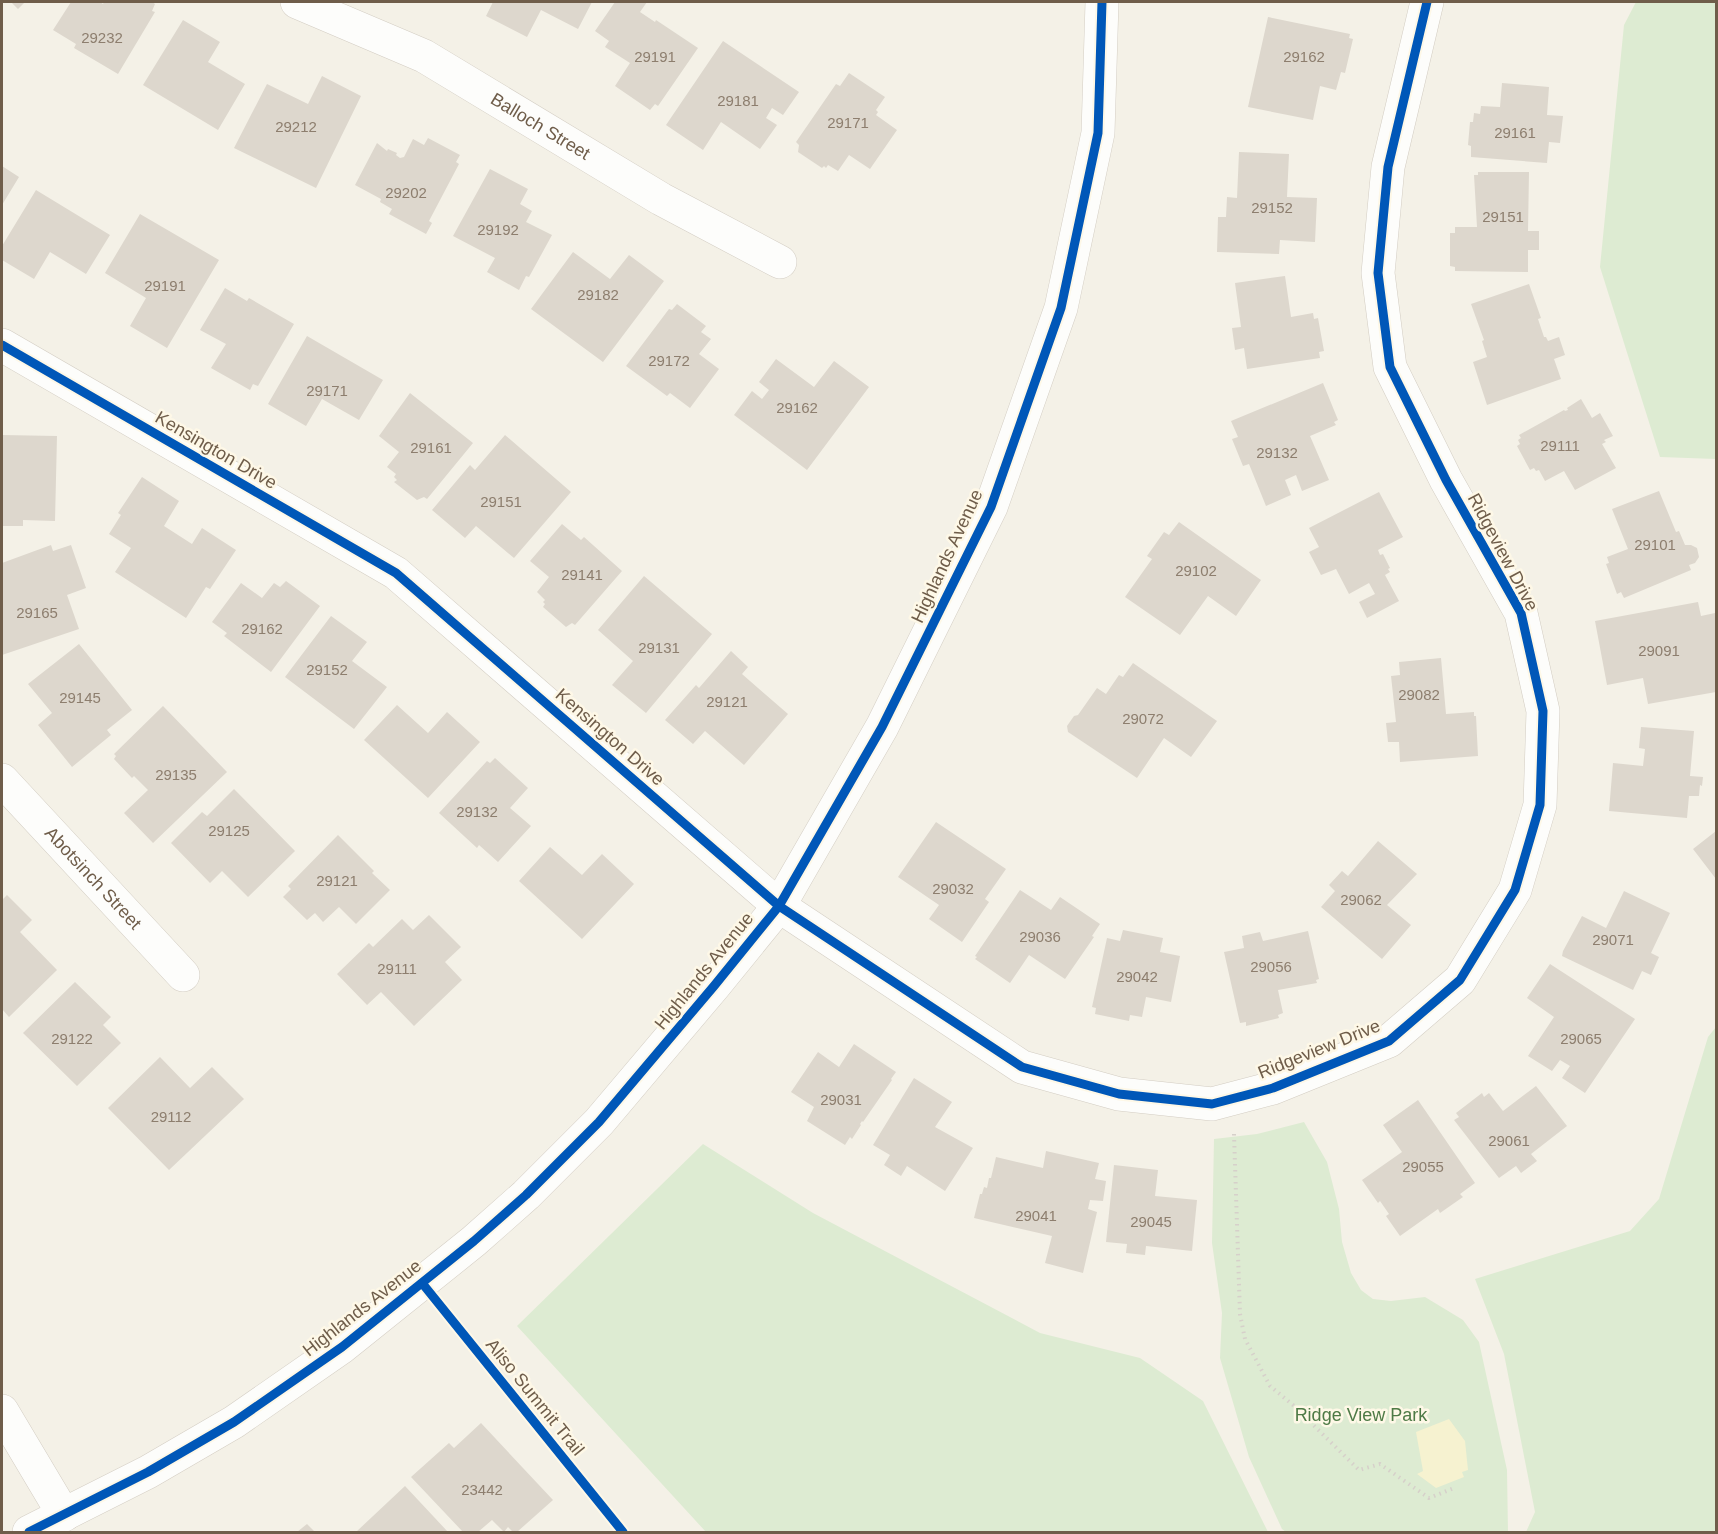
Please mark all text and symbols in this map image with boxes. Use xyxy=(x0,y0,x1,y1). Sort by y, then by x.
house number: 29232 xyxy=(81,29,123,46)
house number: 29191 xyxy=(634,48,676,65)
house number: 29162 xyxy=(1283,48,1325,65)
street label: Balloch Street xyxy=(487,89,594,164)
house number: 29181 xyxy=(717,92,759,109)
house number: 29171 xyxy=(827,114,869,131)
house number: 29212 xyxy=(275,118,317,135)
house number: 29161 xyxy=(1494,124,1536,141)
house number: 29202 xyxy=(385,184,427,201)
house number: 29152 xyxy=(1251,199,1293,216)
house number: 29151 xyxy=(1482,208,1524,225)
house number: 29192 xyxy=(477,221,519,238)
house number: 29191 xyxy=(144,277,186,294)
house number: 29182 xyxy=(577,286,619,303)
house number: 29172 xyxy=(648,352,690,369)
house number: 29171 xyxy=(306,382,348,399)
house number: 29162 xyxy=(776,399,818,416)
street label: Kensington Drive xyxy=(152,407,280,493)
house number: 29111 xyxy=(1540,437,1580,454)
house number: 29161 xyxy=(410,439,452,456)
house number: 29132 xyxy=(1256,444,1298,461)
street label: Highlands Avenue xyxy=(907,486,987,626)
street label: Ridgeview Drive xyxy=(1464,490,1542,614)
house number: 29151 xyxy=(480,493,522,510)
house number: 29101 xyxy=(1634,536,1676,553)
house number: 29102 xyxy=(1175,562,1217,579)
house number: 29141 xyxy=(561,566,603,583)
house number: 29165 xyxy=(16,604,58,621)
house number: 29162 xyxy=(241,620,283,637)
house number: 29131 xyxy=(638,639,680,656)
house number: 29091 xyxy=(1638,642,1680,659)
house number: 29152 xyxy=(306,661,348,678)
street label: Kensington Drive xyxy=(552,684,668,790)
house number: 29082 xyxy=(1398,686,1440,703)
house number: 29145 xyxy=(59,689,101,706)
house number: 29121 xyxy=(706,693,748,710)
house number: 29072 xyxy=(1122,710,1164,727)
house number: 29135 xyxy=(155,766,197,783)
house number: 29132 xyxy=(456,803,498,820)
house number: 29125 xyxy=(208,822,250,839)
street label: Abotsinch Street xyxy=(41,823,145,933)
house number: 29121 xyxy=(316,872,358,889)
house number: 29032 xyxy=(932,880,974,897)
house number: 29062 xyxy=(1340,891,1382,908)
street label: Highlands Avenue xyxy=(651,908,757,1034)
house number: 29036 xyxy=(1019,928,1061,945)
house number: 29071 xyxy=(1592,931,1634,948)
house number: 29056 xyxy=(1250,958,1292,975)
house number: 29111 xyxy=(377,960,417,977)
house number: 29042 xyxy=(1116,968,1158,985)
street label: Ridgeview Drive xyxy=(1255,1015,1383,1083)
house number: 29122 xyxy=(51,1030,93,1047)
house number: 29065 xyxy=(1560,1030,1602,1047)
house number: 29031 xyxy=(820,1091,862,1108)
house number: 29112 xyxy=(151,1108,191,1125)
house number: 29061 xyxy=(1488,1132,1530,1149)
house number: 29055 xyxy=(1402,1158,1444,1175)
house number: 29041 xyxy=(1015,1207,1057,1224)
house number: 29045 xyxy=(1130,1213,1172,1230)
street label: Highlands Avenue xyxy=(299,1256,425,1360)
street label: Aliso Summit Trail xyxy=(482,1335,588,1459)
park label: Ridge View Park xyxy=(1295,1405,1428,1425)
house number: 23442 xyxy=(461,1481,503,1498)

